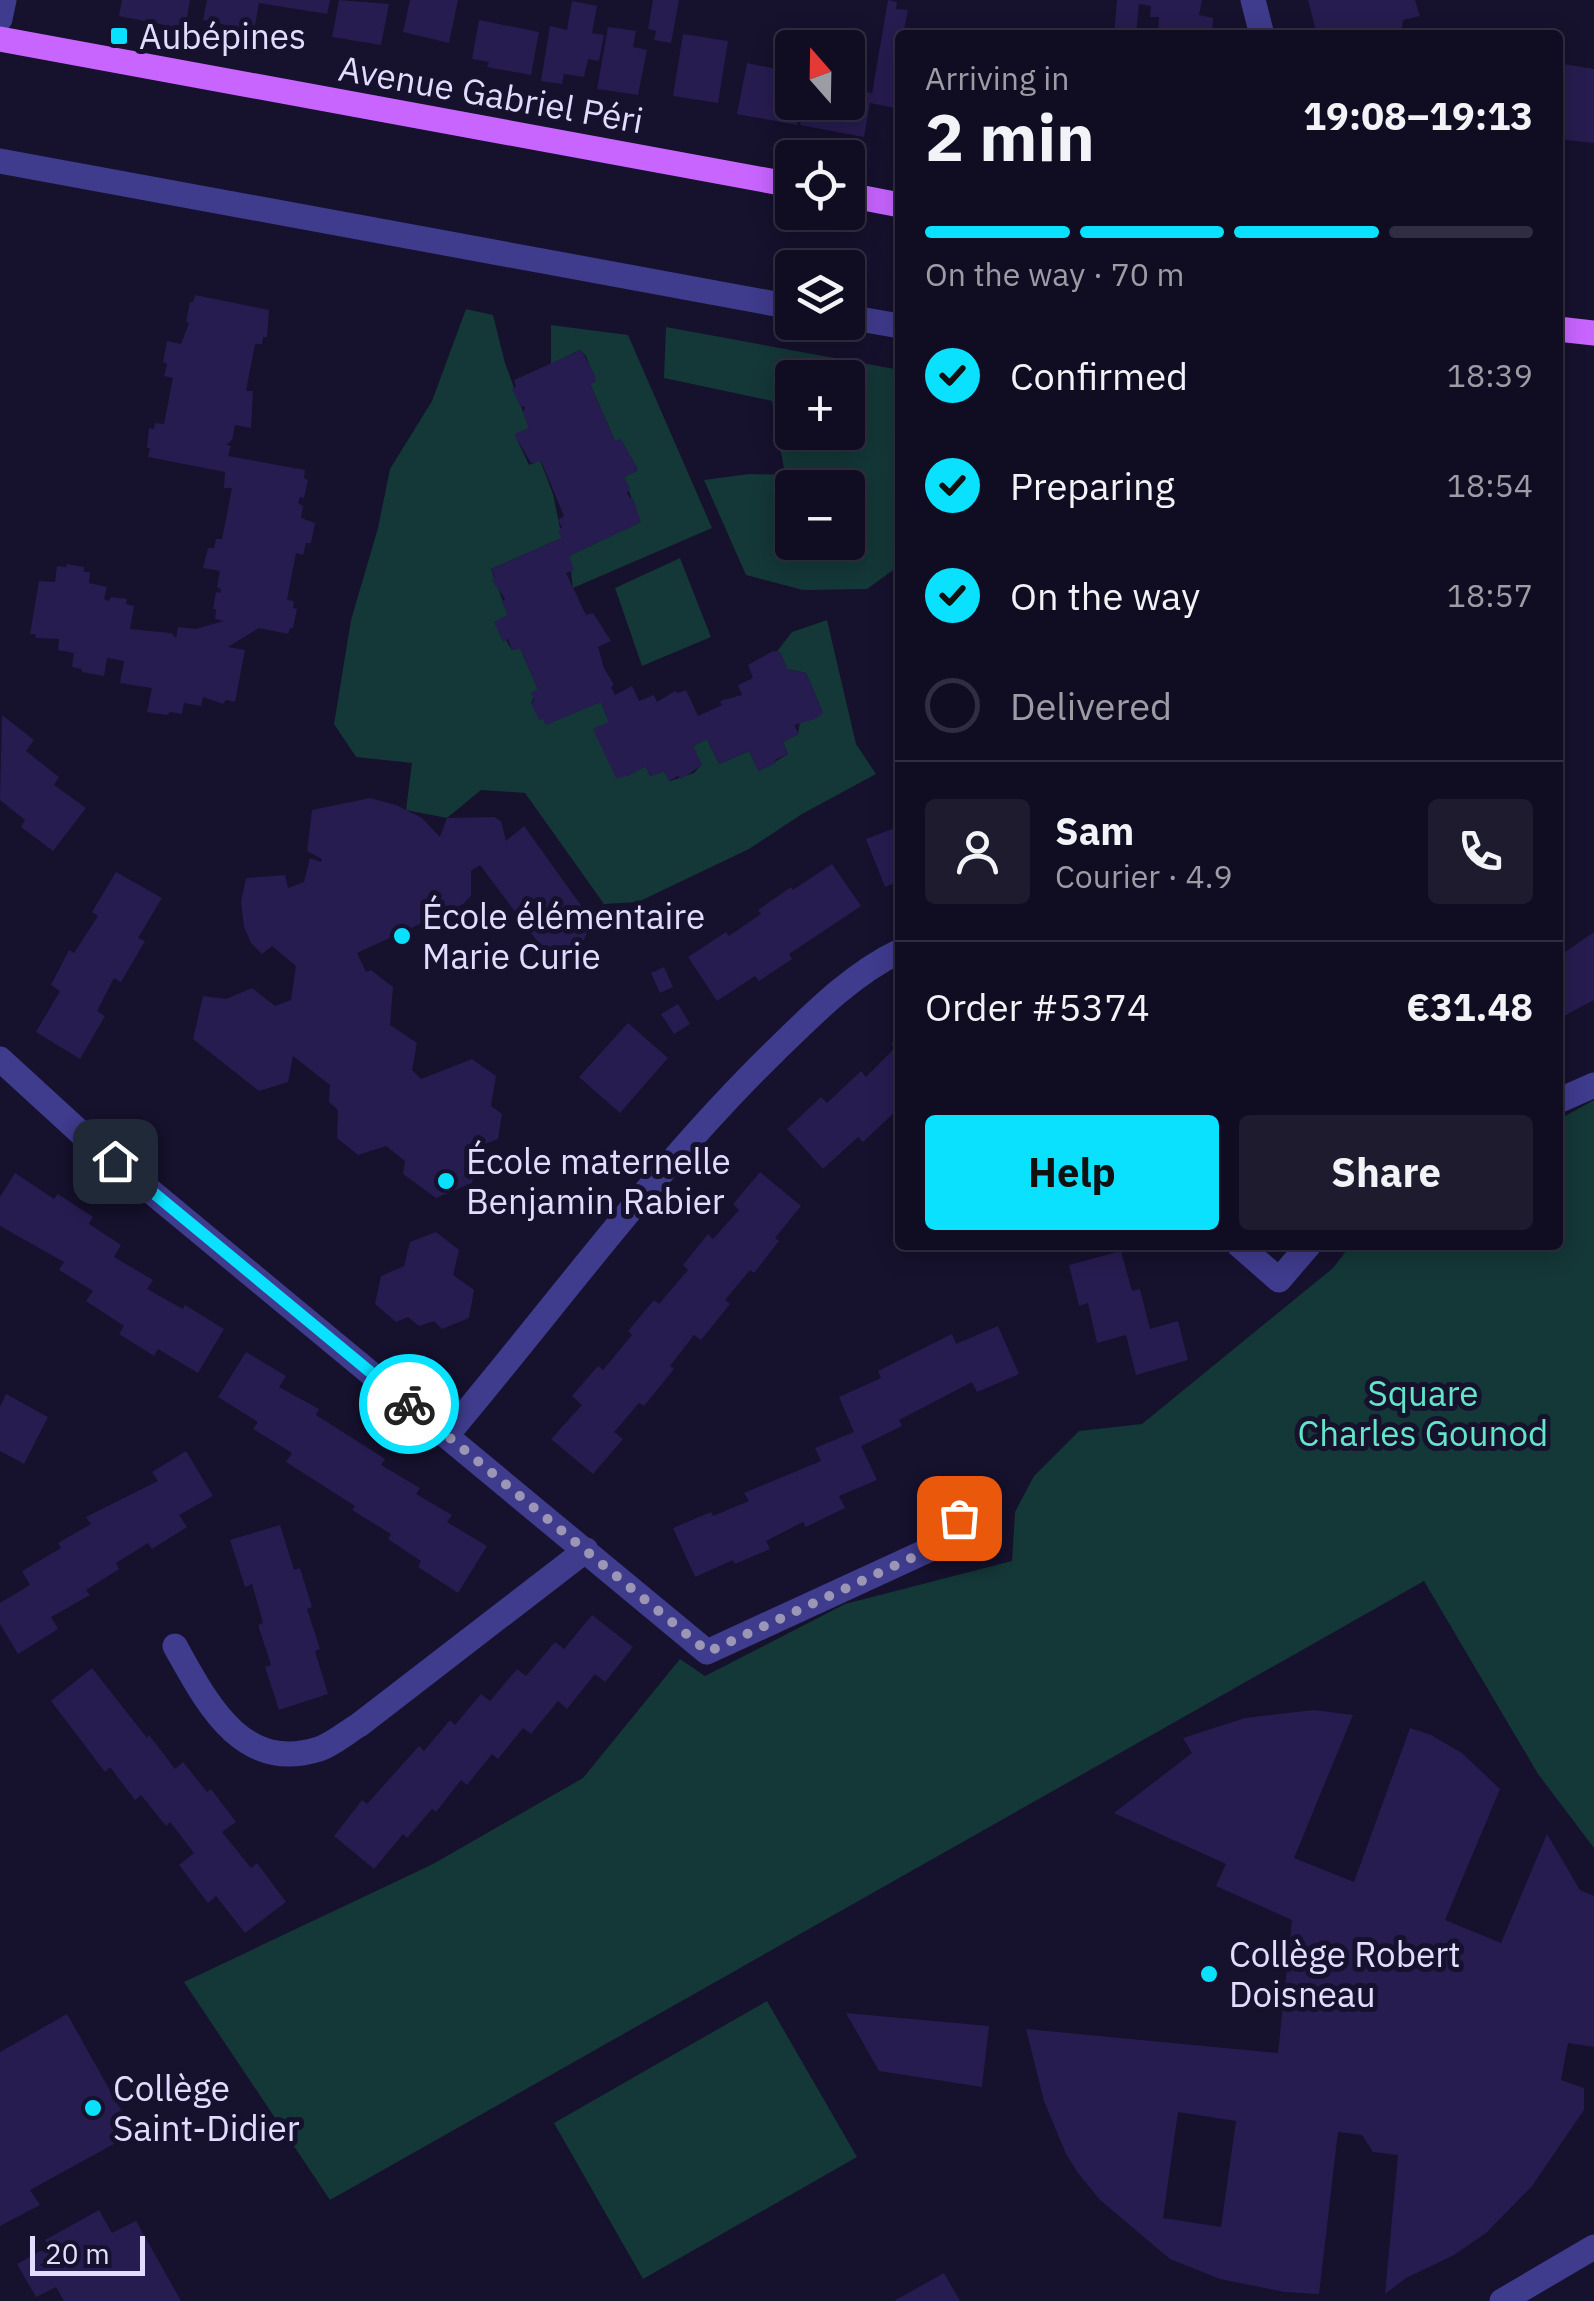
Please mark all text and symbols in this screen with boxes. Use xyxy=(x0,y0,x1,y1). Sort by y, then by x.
place label: Aubépines xyxy=(139,13,306,59)
marker: Aubépines xyxy=(108,25,130,47)
north arrow xyxy=(775,30,865,120)
map controls xyxy=(775,30,865,560)
street label: Avenue Gabriel Péri xyxy=(335,45,647,143)
text: Arriving in xyxy=(925,57,1070,99)
text: 19:08–19:13 xyxy=(1303,91,1533,140)
text: 2 min xyxy=(925,94,1095,179)
button: locate xyxy=(775,140,865,230)
button: layers xyxy=(775,250,865,340)
text: On the way · 70 m xyxy=(925,253,1185,295)
icon: check xyxy=(925,348,980,403)
text: Confirmed xyxy=(1010,351,1188,400)
text: 18:39 xyxy=(1447,354,1533,396)
button: + xyxy=(775,360,865,450)
icon: check xyxy=(925,458,980,513)
text: Preparing xyxy=(1010,461,1175,510)
text: 18:54 xyxy=(1447,464,1533,506)
button: − xyxy=(775,470,865,560)
icon: check xyxy=(925,568,980,623)
text: On the way xyxy=(1010,571,1200,620)
text: 18:57 xyxy=(1447,574,1533,616)
text: Delivered xyxy=(1010,681,1172,730)
button: person xyxy=(925,799,1030,904)
button: phone xyxy=(1428,799,1533,904)
text: Sam xyxy=(1055,806,1134,855)
text: Courier · 4.9 xyxy=(1055,855,1233,897)
place label: École élémentaire Marie Curie xyxy=(422,893,705,979)
marker: École élémentaire Marie Curie xyxy=(391,925,413,947)
text: Order #5374 xyxy=(925,982,1150,1031)
text: €31.48 xyxy=(1406,982,1533,1031)
button: Help xyxy=(925,1115,1219,1230)
button: Share xyxy=(1239,1115,1533,1230)
pin xyxy=(73,1119,158,1204)
icon: home xyxy=(88,1134,143,1189)
place label: École maternelle Benjamin Rabier xyxy=(466,1138,731,1224)
marker: École maternelle Benjamin Rabier xyxy=(435,1170,457,1192)
courier xyxy=(359,1354,459,1454)
park label: Square Charles Gounod xyxy=(1298,1370,1548,1456)
icon: bike xyxy=(382,1377,437,1432)
pin xyxy=(917,1476,1002,1561)
icon: bag xyxy=(932,1491,987,1546)
place label: Collège Robert Doisneau xyxy=(1229,1931,1460,2017)
marker: Collège Robert Doisneau xyxy=(1198,1963,1220,1985)
place label: Collège Saint-Didier xyxy=(113,2065,300,2151)
marker: Collège Saint-Didier xyxy=(82,2097,104,2119)
scale bar xyxy=(30,2231,145,2276)
text: 20 m xyxy=(45,2235,110,2272)

